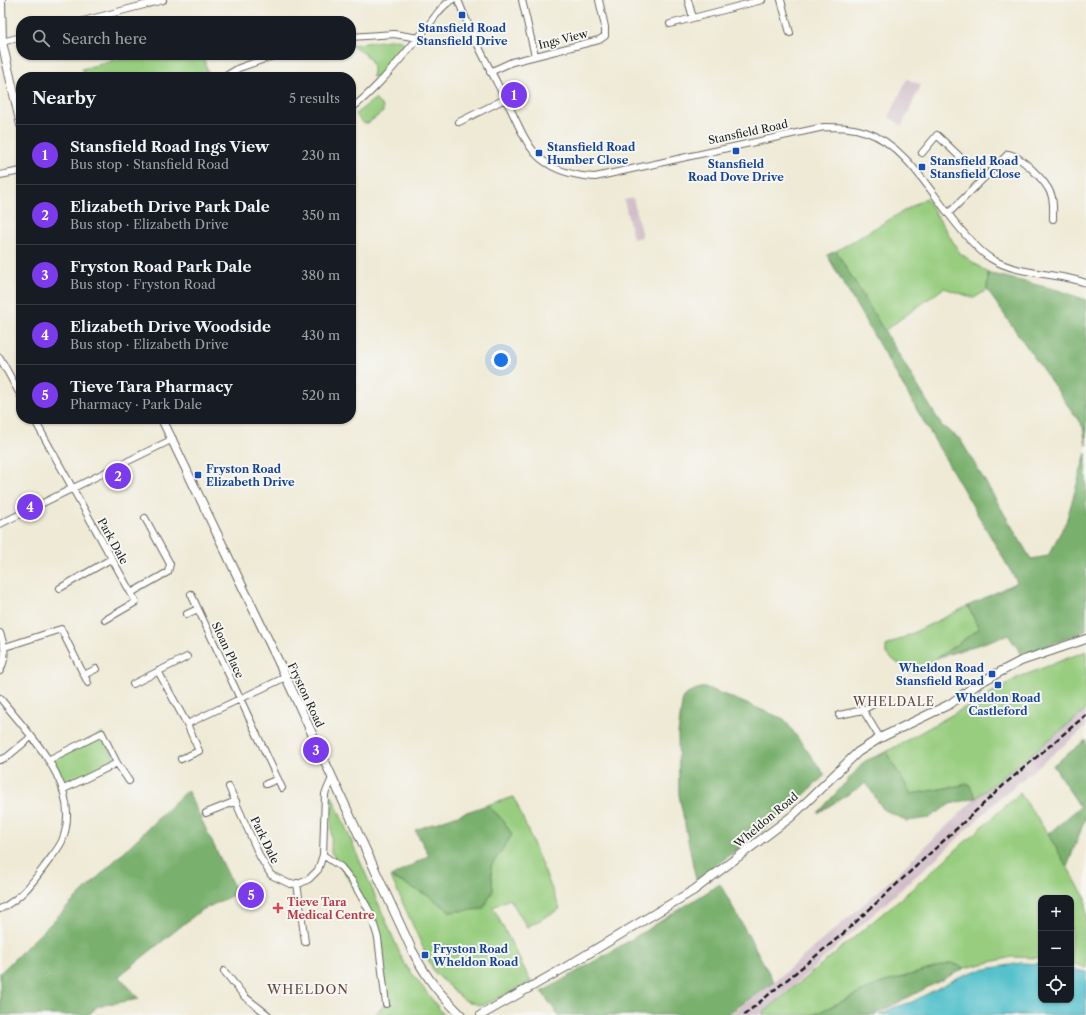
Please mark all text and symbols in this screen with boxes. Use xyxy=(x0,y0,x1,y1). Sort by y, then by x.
marker: Stansfield Road Stansfield Drive xyxy=(457,10,467,20)
search box xyxy=(16,16,356,60)
place label: Stansfield Road Stansfield Drive xyxy=(417,21,508,48)
street label: Ings View xyxy=(537,26,590,52)
icon: search xyxy=(30,27,52,49)
text: Search here xyxy=(62,29,147,48)
pin: 1 xyxy=(501,80,527,110)
text: Nearby xyxy=(32,88,96,108)
text: 5 results xyxy=(289,90,340,106)
street label: Stansfield Road xyxy=(707,117,789,147)
text: Stansfield Road Ings View xyxy=(70,137,269,156)
place label: Stansfield Road Humber Close xyxy=(547,140,636,167)
marker: Stansfield Road Dove Drive xyxy=(731,146,741,156)
text: 1 xyxy=(42,147,48,163)
text: 230 m xyxy=(302,147,340,163)
marker: Stansfield Road Humber Close xyxy=(534,148,544,158)
place label: Stansfield Road Stansfield Close xyxy=(930,154,1021,181)
text: Bus stop · Stansfield Road xyxy=(70,156,229,172)
place label: Stansfield Road Dove Drive xyxy=(688,157,784,184)
marker: Stansfield Road Stansfield Close xyxy=(917,162,927,172)
text: Elizabeth Drive Park Dale xyxy=(70,197,270,216)
text: 2 xyxy=(41,207,49,223)
text: 350 m xyxy=(302,207,340,223)
text: Bus stop · Elizabeth Drive xyxy=(70,216,228,232)
text: Fryston Road Park Dale xyxy=(70,257,252,276)
text: 3 xyxy=(41,267,49,283)
text: 380 m xyxy=(301,267,340,283)
text: Bus stop · Fryston Road xyxy=(70,276,216,292)
text: Elizabeth Drive Woodside xyxy=(70,317,271,336)
text: 4 xyxy=(41,327,49,343)
text: 430 m xyxy=(302,327,340,343)
text: Bus stop · Elizabeth Drive xyxy=(70,336,228,352)
your location xyxy=(491,350,511,370)
text: Tieve Tara Pharmacy xyxy=(70,377,233,396)
text: 5 xyxy=(41,387,49,403)
text: 520 m xyxy=(302,387,340,403)
text: Pharmacy · Park Dale xyxy=(70,396,202,412)
pin: 2 xyxy=(105,461,131,491)
place label: Fryston Road Elizabeth Drive xyxy=(206,462,295,489)
marker: Fryston Road Elizabeth Drive xyxy=(193,470,203,480)
pin: 4 xyxy=(17,492,43,522)
street label: Park Dale xyxy=(95,515,131,567)
street label: Sloan Place xyxy=(209,620,247,680)
street label: Fryston Road xyxy=(285,660,327,730)
place label: Wheldon Road Stansfield Road xyxy=(896,661,985,688)
marker: Wheldon Road Stansfield Road xyxy=(987,669,997,679)
marker: Wheldon Road Castleford xyxy=(993,680,1003,690)
place label: Wheldon Road Castleford xyxy=(954,691,1041,718)
district label: WHELDALE xyxy=(852,694,935,709)
pin: 3 xyxy=(303,735,329,765)
street label: Wheldon Road xyxy=(730,789,801,851)
street label: Park Dale xyxy=(248,814,282,866)
pin: 5 xyxy=(238,880,264,910)
place label: Tieve Tara Medical Centre xyxy=(287,895,375,922)
map controls xyxy=(1038,895,1074,1003)
button: + xyxy=(1038,895,1074,931)
marker: Tieve Tara Medical Centre xyxy=(272,902,284,914)
button: − xyxy=(1038,931,1074,967)
place label: Fryston Road Wheldon Road xyxy=(432,942,519,969)
marker: Fryston Road Wheldon Road xyxy=(420,950,430,960)
button: locate xyxy=(1038,967,1074,1003)
district label: WHELDON xyxy=(266,981,349,997)

